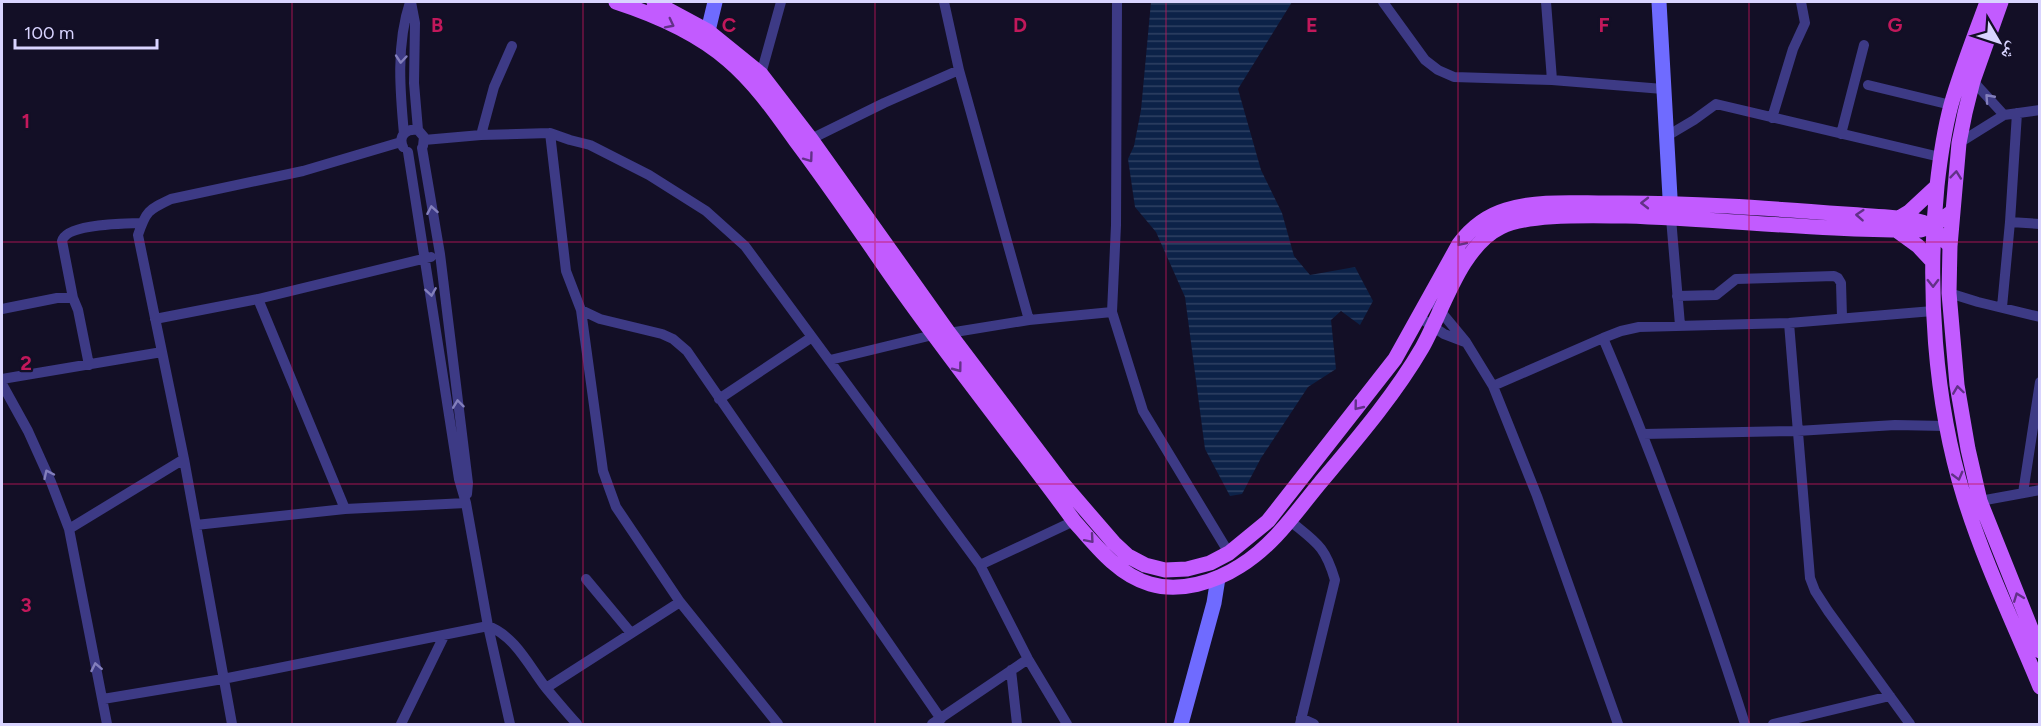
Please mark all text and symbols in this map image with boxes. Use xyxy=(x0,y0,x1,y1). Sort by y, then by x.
scale bar xyxy=(15,12,158,50)
north arrow xyxy=(1969,12,2029,72)
text: B xyxy=(431,13,443,37)
text: C xyxy=(722,13,736,37)
text: D xyxy=(1013,13,1027,37)
text: E xyxy=(1306,13,1318,37)
text: F xyxy=(1598,13,1610,37)
text: G xyxy=(1888,13,1903,37)
one-way arrow xyxy=(664,17,675,28)
text: 100 m xyxy=(24,22,74,44)
text: ش xyxy=(1998,39,2023,64)
one-way arrow xyxy=(395,55,408,64)
one-way arrow xyxy=(1985,94,1996,105)
text: 1 xyxy=(22,109,30,133)
one-way arrow xyxy=(801,151,812,162)
one-way arrow xyxy=(1949,171,1962,180)
one-way arrow xyxy=(1640,197,1649,209)
one-way arrow xyxy=(426,206,439,216)
one-way arrow xyxy=(1856,209,1865,222)
one-way arrow xyxy=(1458,235,1469,246)
one-way arrow xyxy=(1927,279,1939,288)
one-way arrow xyxy=(424,288,436,297)
text: 2 xyxy=(20,351,32,375)
one-way arrow xyxy=(950,361,961,372)
one-way arrow xyxy=(1953,386,1965,395)
one-way arrow xyxy=(452,399,465,408)
one-way arrow xyxy=(1355,399,1366,410)
one-way arrow xyxy=(43,470,55,481)
one-way arrow xyxy=(1951,470,1963,481)
one-way arrow xyxy=(1083,532,1094,543)
one-way arrow xyxy=(2013,592,2025,603)
text: 3 xyxy=(20,593,32,617)
one-way arrow xyxy=(90,662,103,672)

